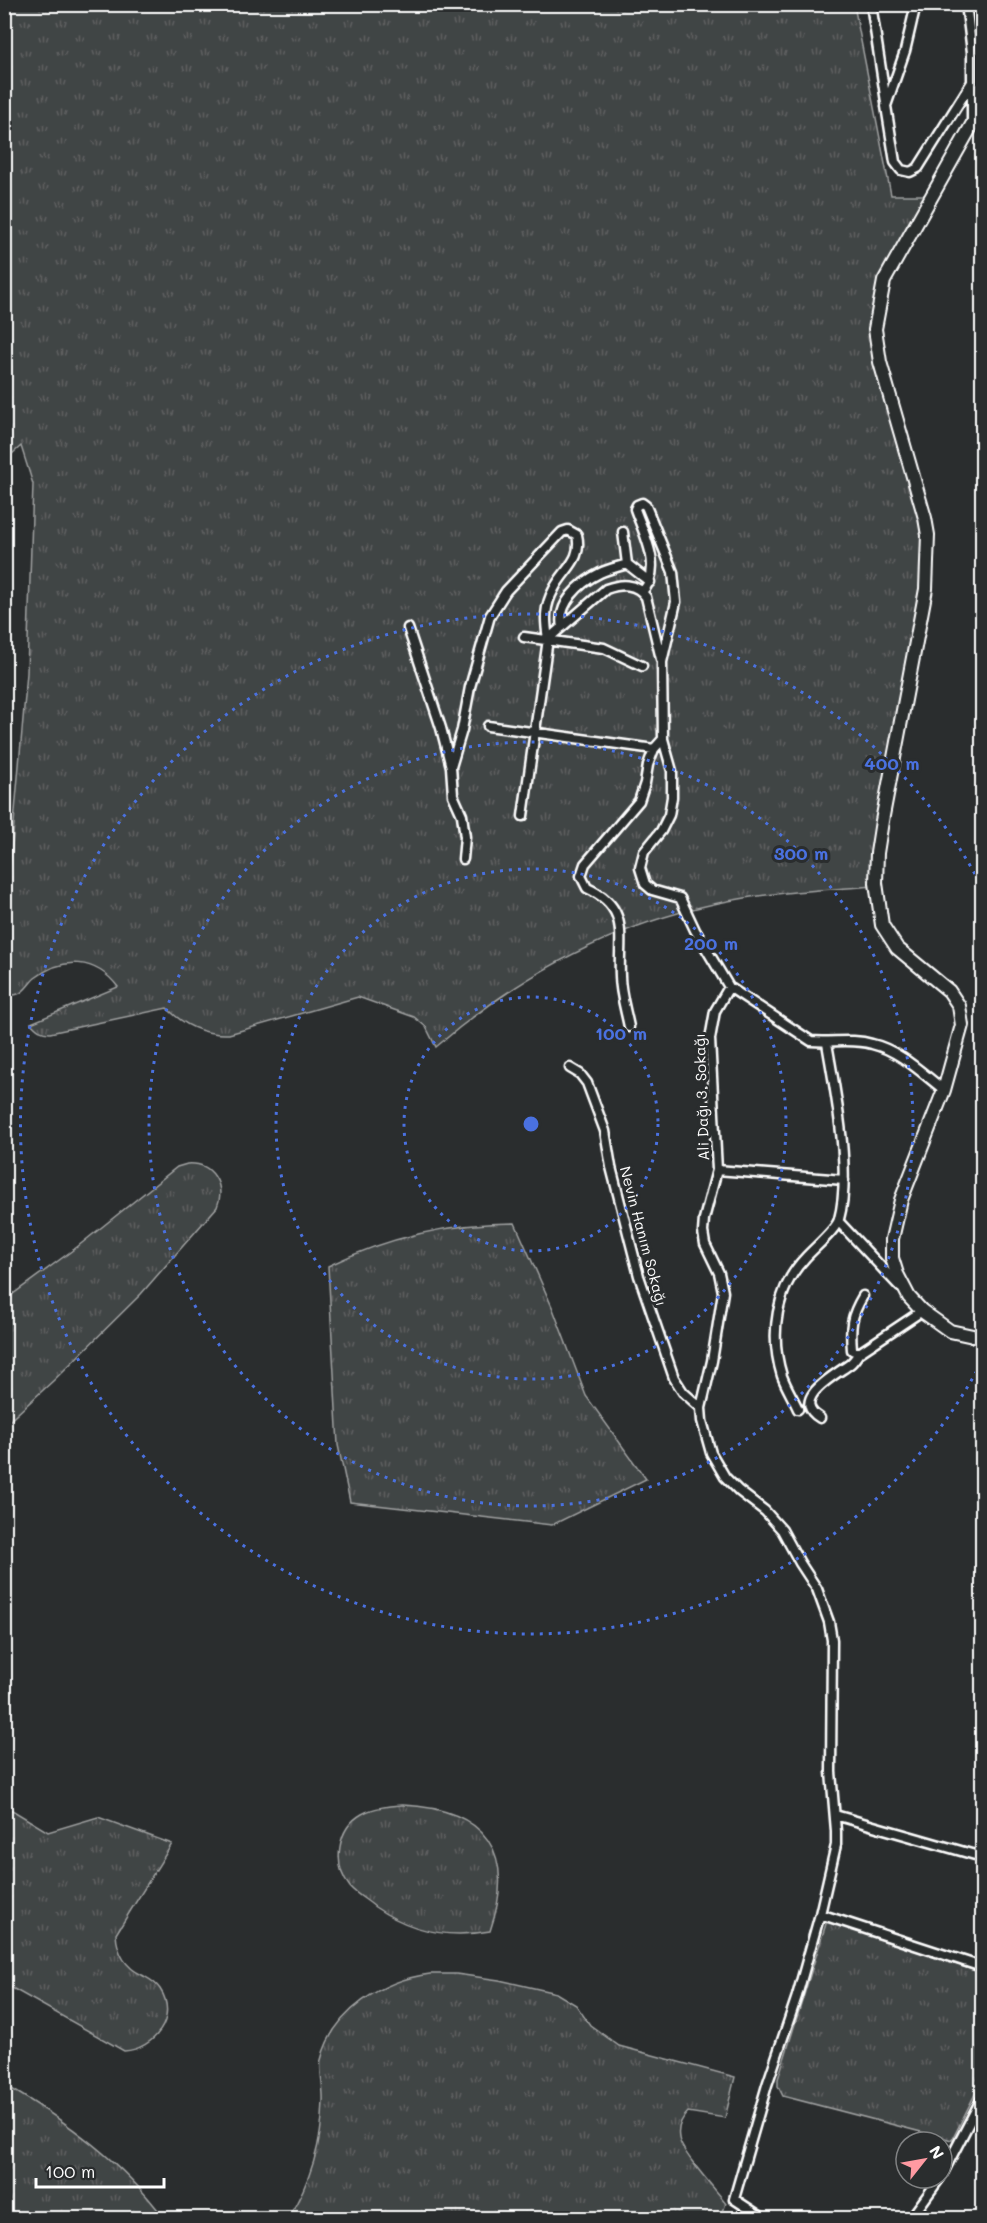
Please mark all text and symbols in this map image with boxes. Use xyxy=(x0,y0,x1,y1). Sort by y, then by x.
text: 400 m xyxy=(864,751,920,775)
text: 300 m xyxy=(774,841,828,865)
text: 200 m xyxy=(684,931,738,955)
text: 100 m xyxy=(595,1021,647,1045)
street label: Ali Dağı 3. Sokağı xyxy=(689,1033,713,1161)
centre of rings xyxy=(521,1114,541,1134)
street label: Nevin Hanım Sokağı xyxy=(616,1164,672,1308)
north arrow xyxy=(894,2130,954,2190)
text: N xyxy=(925,2141,949,2163)
scale bar xyxy=(36,2151,164,2189)
text: 100 m xyxy=(45,2159,95,2183)

